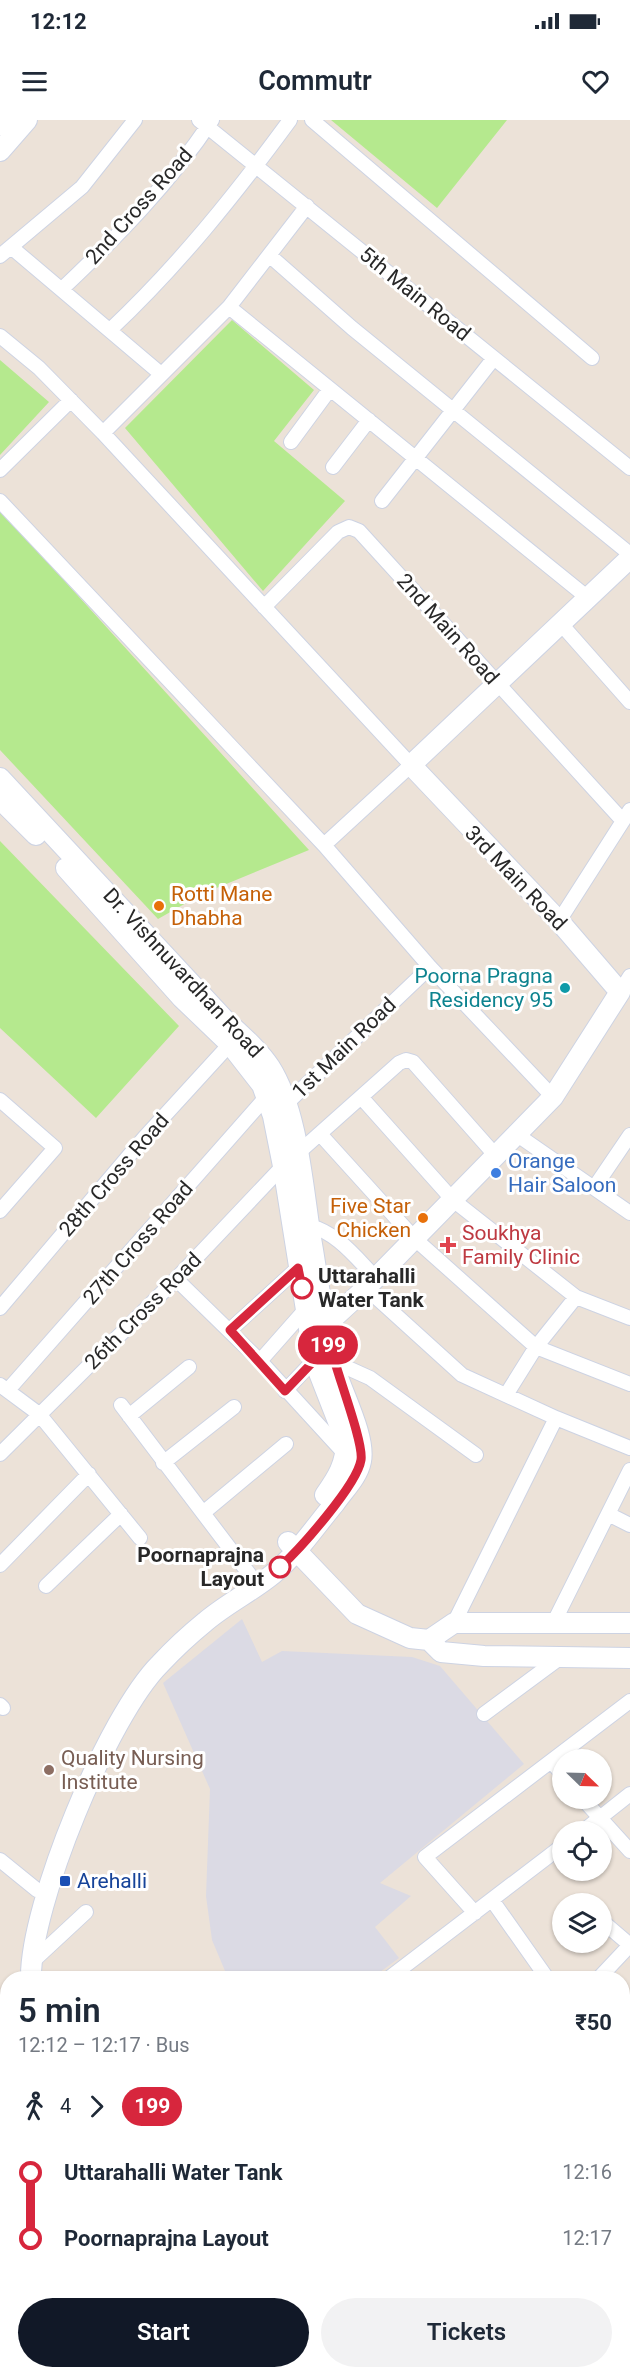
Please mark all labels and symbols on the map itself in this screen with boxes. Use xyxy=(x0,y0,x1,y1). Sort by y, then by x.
street label: 2nd Cross Road xyxy=(81,143,197,269)
street label: 5th Main Road xyxy=(355,242,475,346)
street label: 2nd Main Road xyxy=(392,569,504,689)
street label: 3rd Main Road xyxy=(460,821,572,935)
place label: Rotti Mane Dhabha xyxy=(171,882,272,930)
street label: Dr. Vishnuvardhan Road xyxy=(98,883,268,1063)
marker: Rotti Mane Dhabha xyxy=(152,899,166,913)
place label: Poorna Pragna Residency 95 xyxy=(414,964,553,1012)
marker: Poorna Pragna Residency 95 xyxy=(558,981,572,995)
street label: 1st Main Road xyxy=(287,993,401,1103)
street label: 28th Cross Road xyxy=(54,1109,174,1241)
place label: Orange Hair Saloon xyxy=(508,1149,616,1197)
marker: Orange Hair Saloon xyxy=(489,1166,503,1180)
street label: 27th Cross Road xyxy=(78,1177,198,1309)
place label: Five Star Chicken xyxy=(330,1194,411,1242)
marker: Five Star Chicken xyxy=(416,1211,430,1225)
place label: Soukhya Family Clinic xyxy=(462,1221,580,1269)
marker: Soukhya Family Clinic xyxy=(439,1236,457,1254)
street label: 26th Cross Road xyxy=(80,1248,206,1374)
place label: Uttarahalli Water Tank xyxy=(318,1264,425,1312)
marker: Uttarahalli Water Tank xyxy=(291,1277,313,1299)
line badge: 199 xyxy=(294,1326,362,1364)
place label: Poornaprajna Layout xyxy=(137,1543,264,1591)
marker: Poornaprajna Layout xyxy=(269,1556,291,1578)
place label: Quality Nursing Institute xyxy=(61,1746,204,1794)
north arrow xyxy=(552,1749,612,1809)
marker: Quality Nursing Institute xyxy=(42,1763,56,1777)
place label: Arehalli xyxy=(77,1869,147,1893)
marker: Arehalli xyxy=(58,1874,72,1888)

